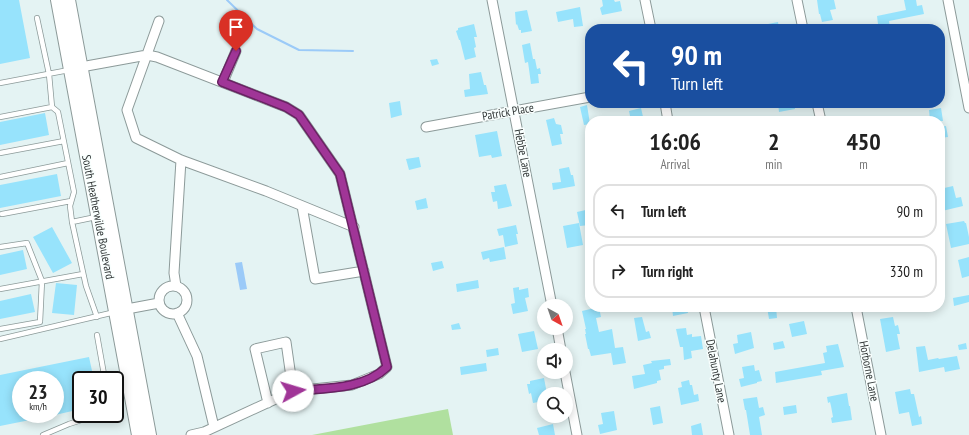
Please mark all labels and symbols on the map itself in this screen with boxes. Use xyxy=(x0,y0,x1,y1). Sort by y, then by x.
pin xyxy=(219,10,253,51)
street label: Patrick Place xyxy=(481,100,535,123)
street label: Hebbe Lane xyxy=(511,127,536,178)
street label: South Heatherwilde Boulevard xyxy=(79,153,118,280)
north arrow xyxy=(537,299,573,335)
street label: Delahunty Lane xyxy=(703,338,730,404)
street label: Horborne Lane xyxy=(856,339,883,402)
position arrow xyxy=(272,370,314,412)
speed limit sign: 30 xyxy=(72,371,124,423)

